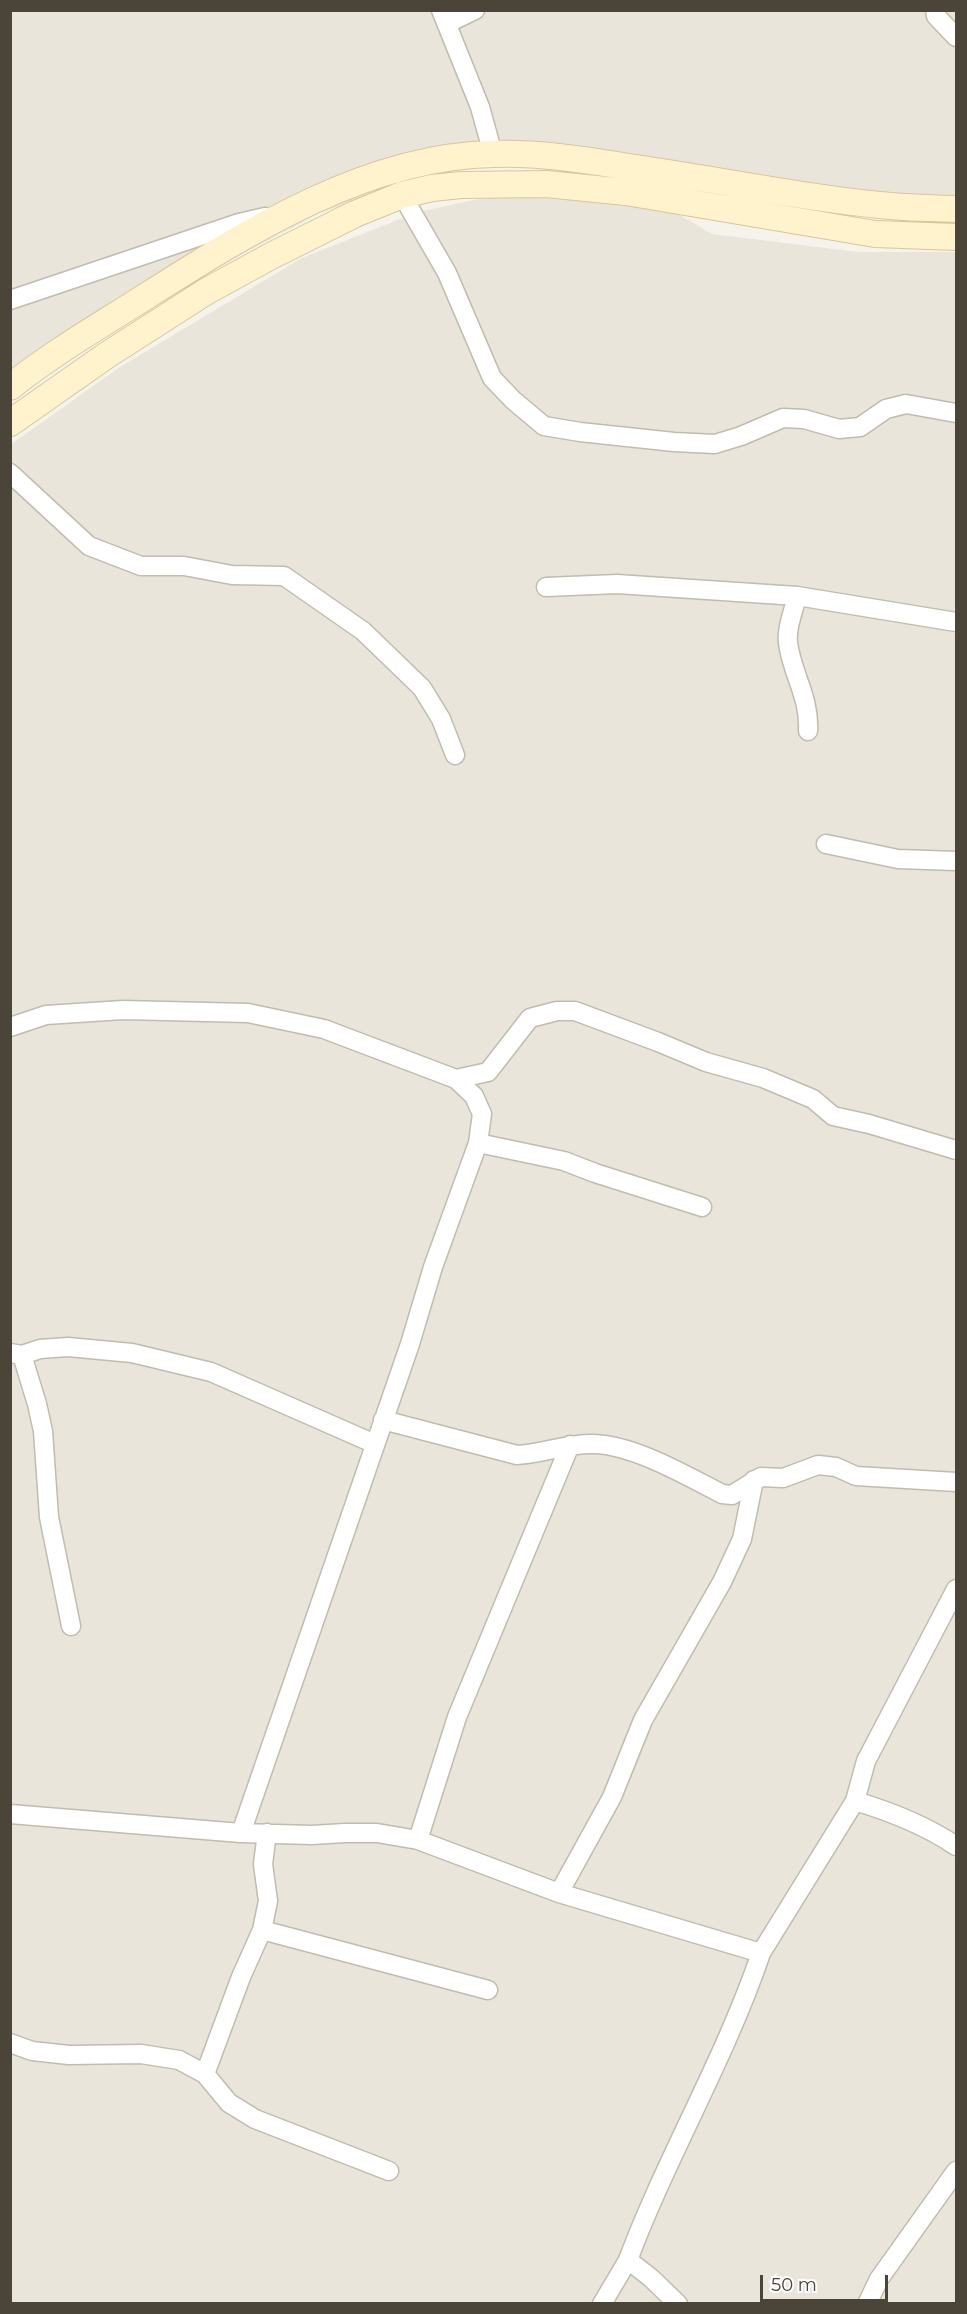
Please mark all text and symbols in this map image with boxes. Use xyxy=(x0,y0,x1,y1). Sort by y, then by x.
scale bar xyxy=(763,2263,890,2301)
text: 50 m xyxy=(771,2274,817,2296)

